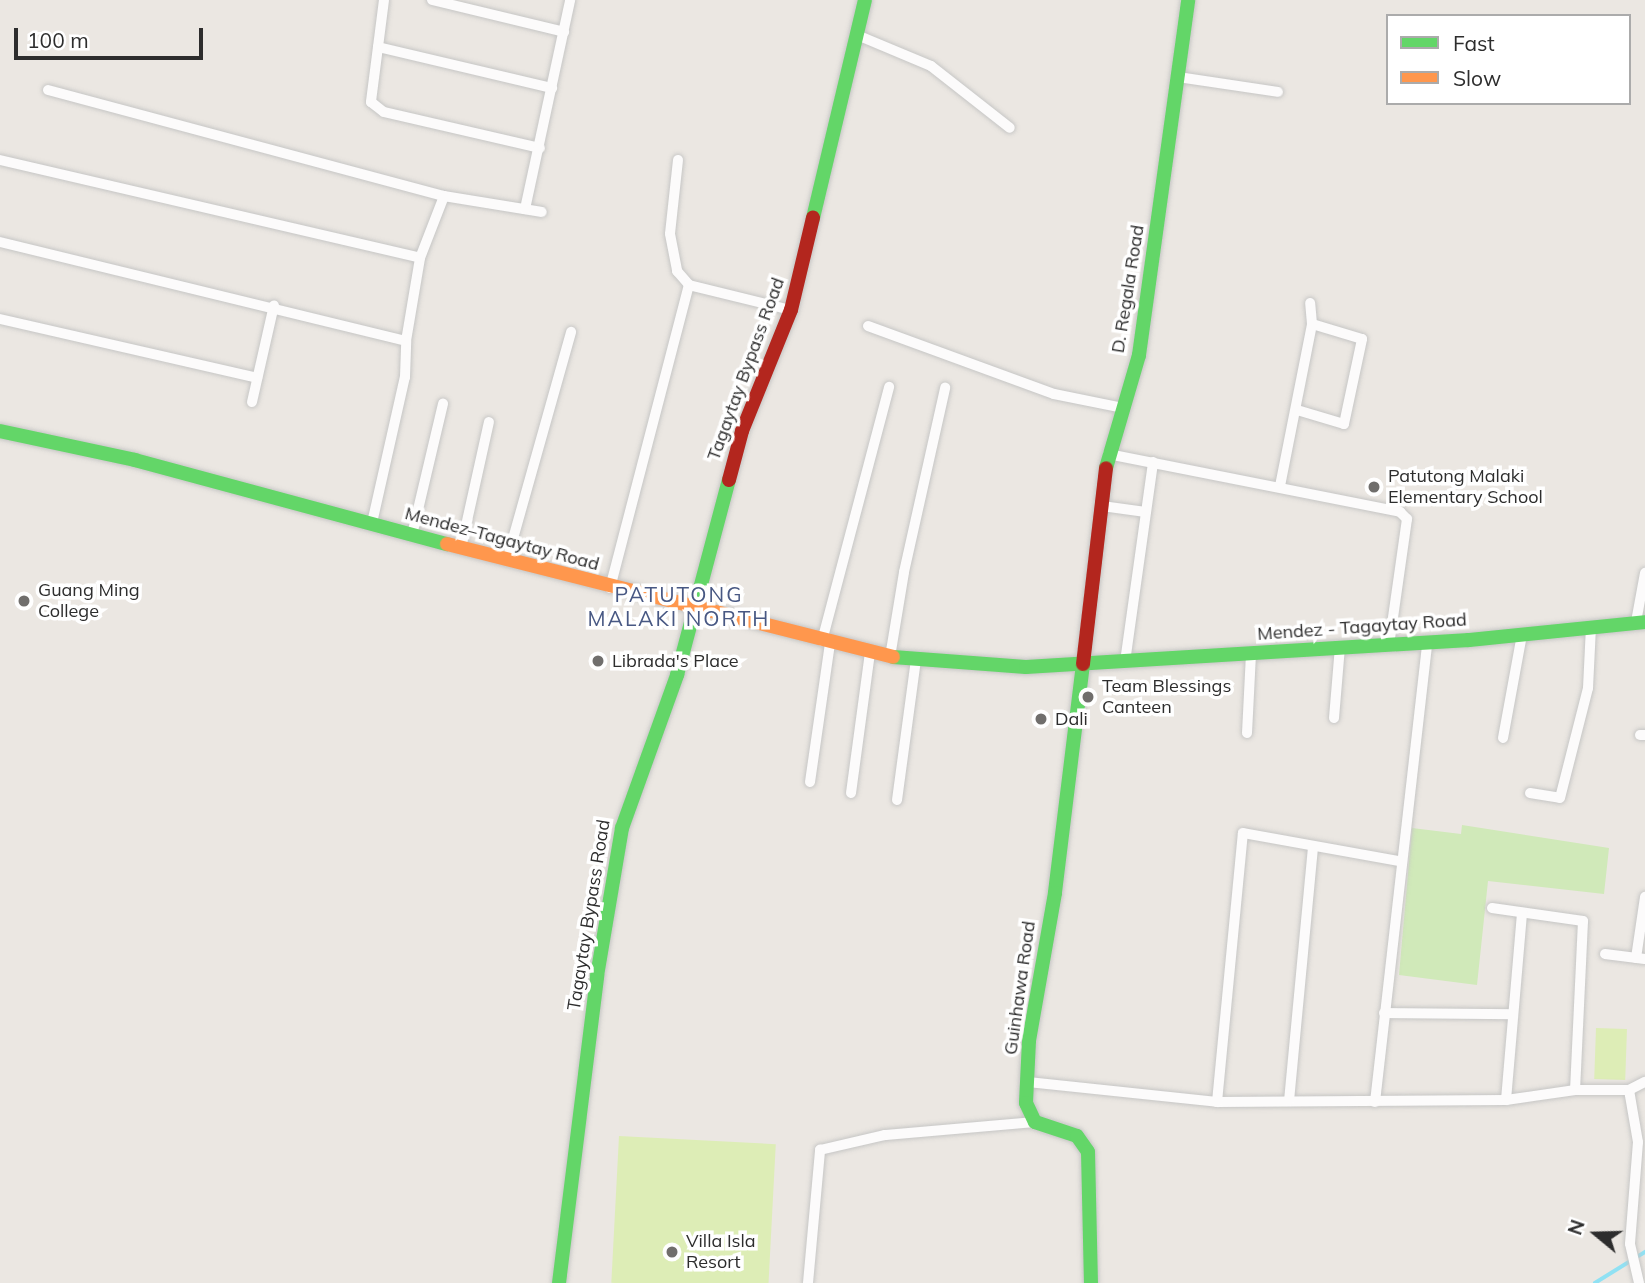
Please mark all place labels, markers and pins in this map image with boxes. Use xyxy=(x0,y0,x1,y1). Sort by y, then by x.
place label: Patutong Malaki Elementary School xyxy=(1388,466,1543,508)
marker: Patutong Malaki Elementary School xyxy=(1366,479,1382,495)
place label: Guang Ming College xyxy=(38,580,140,622)
marker: Guang Ming College xyxy=(16,593,32,609)
place label: Librada's Place xyxy=(612,650,739,672)
marker: Librada's Place xyxy=(590,653,606,669)
place label: Team Blessings Canteen xyxy=(1102,676,1231,718)
marker: Team Blessings Canteen xyxy=(1080,689,1096,705)
place label: Dali xyxy=(1055,708,1088,730)
marker: Dali xyxy=(1033,711,1049,727)
place label: Villa Isla Resort xyxy=(686,1231,756,1274)
marker: Villa Isla Resort xyxy=(664,1244,680,1260)

